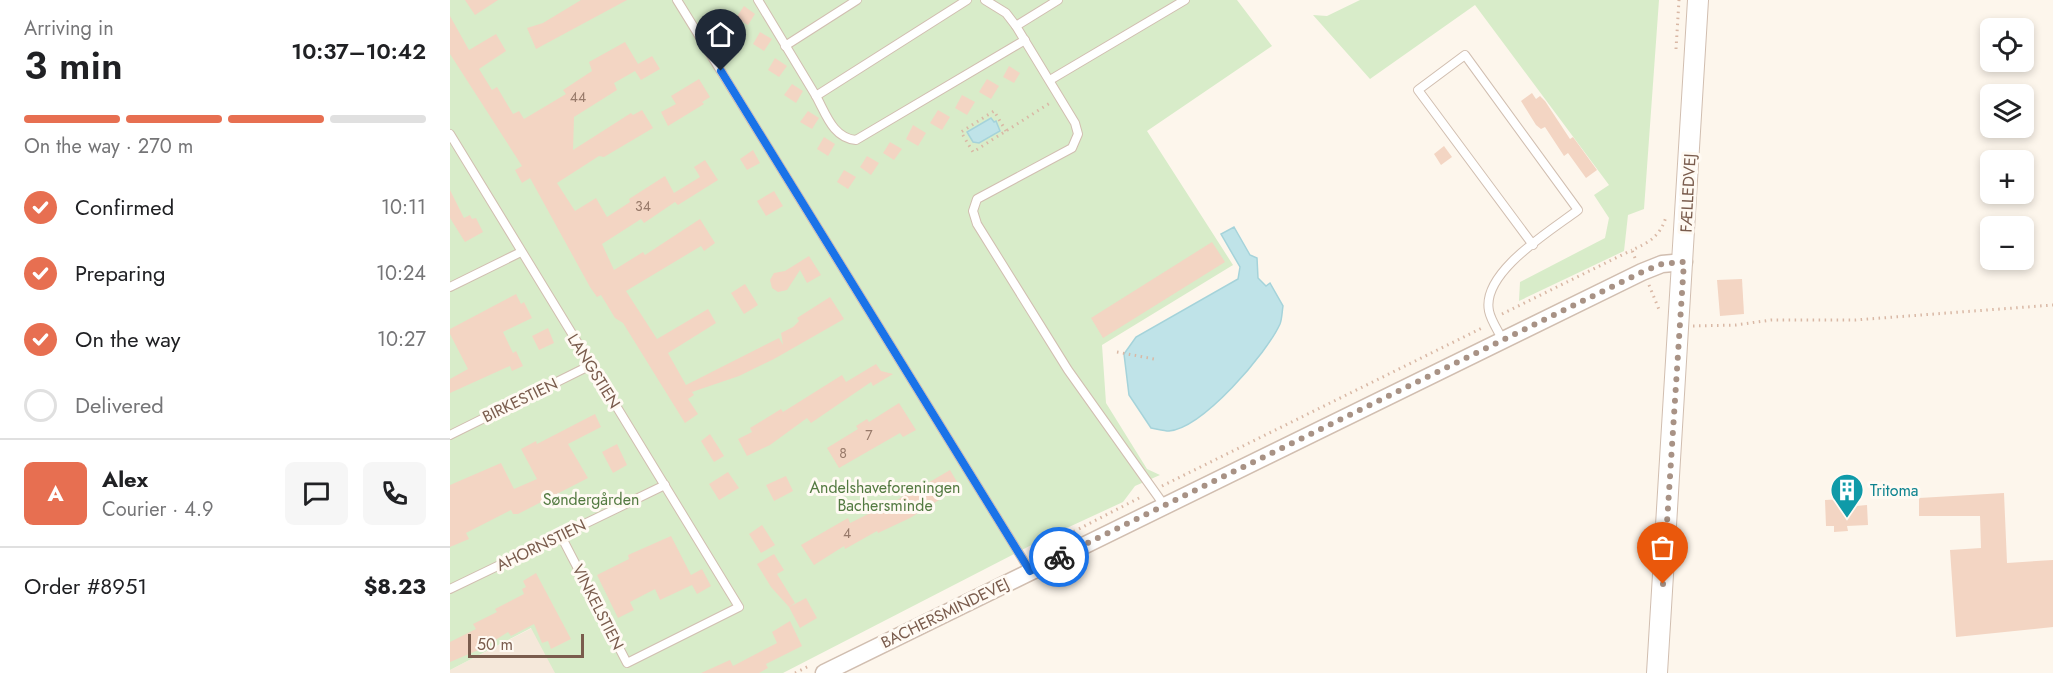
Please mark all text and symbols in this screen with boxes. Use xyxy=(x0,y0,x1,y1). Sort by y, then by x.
pin xyxy=(695,9,746,71)
text: Arriving in xyxy=(24,14,114,43)
icon: home xyxy=(704,18,737,51)
map controls xyxy=(1980,18,2034,270)
button: locate xyxy=(1980,18,2034,72)
text: 10:37–10:42 xyxy=(291,35,426,67)
text: 3 min xyxy=(24,37,123,94)
button: layers xyxy=(1980,84,2034,138)
house number: 44 xyxy=(570,87,586,107)
text: On the way · 270 m xyxy=(24,132,193,161)
button: + xyxy=(1980,150,2034,204)
street label: FÆLLEDVEJ xyxy=(1674,153,1702,233)
icon: check xyxy=(24,191,57,224)
text: Confirmed xyxy=(75,191,174,223)
text: 10:11 xyxy=(381,193,426,222)
house number: 34 xyxy=(635,196,651,216)
button: − xyxy=(1980,216,2034,270)
icon: check xyxy=(24,257,57,290)
text: Preparing xyxy=(75,257,166,289)
text: 10:24 xyxy=(376,259,426,288)
icon: check xyxy=(24,323,57,356)
text: On the way xyxy=(75,323,180,355)
text: 10:27 xyxy=(377,325,426,354)
street label: LANGSTIEN xyxy=(562,329,626,413)
street label: BIRKESTIEN xyxy=(479,372,561,428)
text: Delivered xyxy=(75,389,164,421)
house number: 7 xyxy=(865,425,873,445)
house number: 8 xyxy=(839,443,847,463)
button: chat xyxy=(285,462,348,525)
button: phone xyxy=(363,462,426,525)
text: Alex xyxy=(102,463,148,495)
building icon: Tritoma xyxy=(1829,472,1865,519)
park label: Andelshaveforeningen Bachersminde xyxy=(809,476,961,517)
text: A xyxy=(47,477,64,509)
place label: Tritoma xyxy=(1870,479,1919,502)
park label: Søndergården xyxy=(543,488,639,511)
text: Courier · 4.9 xyxy=(102,495,214,524)
street label: AHORNSTIEN xyxy=(492,513,590,577)
pin xyxy=(1637,522,1688,584)
house number: 4 xyxy=(843,523,851,543)
courier xyxy=(1029,527,1089,587)
icon: bag xyxy=(1646,531,1679,564)
icon: bike xyxy=(1043,541,1076,574)
street label: VINKELSTIEN xyxy=(567,560,629,654)
text: Order #8951 xyxy=(24,570,147,602)
text: $8.23 xyxy=(364,570,426,602)
street label: BACHERSMINDEVEJ xyxy=(877,572,1013,654)
scale bar xyxy=(468,631,584,658)
text: 50 m xyxy=(477,633,513,656)

